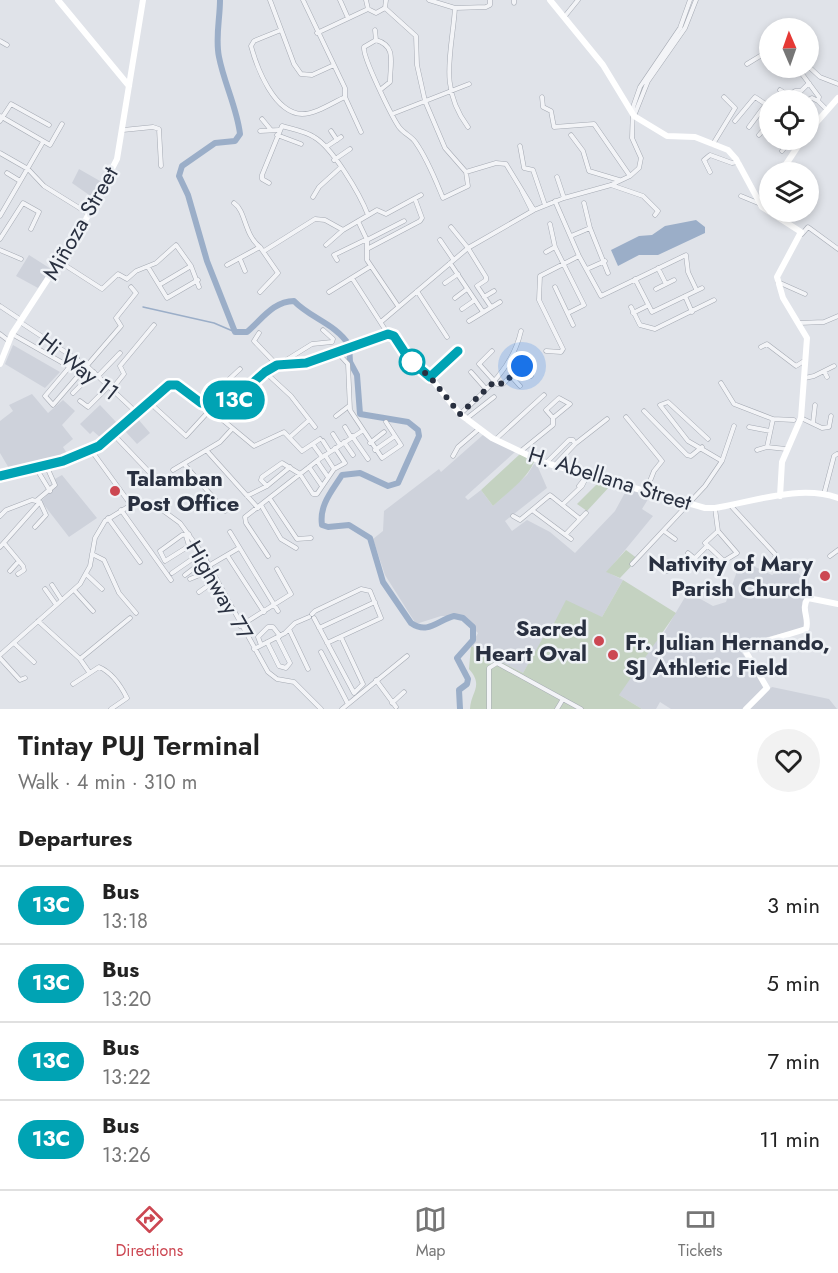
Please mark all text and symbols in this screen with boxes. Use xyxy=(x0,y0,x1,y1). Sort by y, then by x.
north arrow xyxy=(759,18,819,78)
map controls xyxy=(759,18,819,222)
button: locate xyxy=(759,90,819,150)
street label: Miñoza Street xyxy=(34,160,126,286)
button: layers xyxy=(759,162,819,222)
street label: Hi Way 11 xyxy=(32,324,126,408)
unlabelled marker xyxy=(399,349,425,375)
your location xyxy=(507,351,537,381)
line badge: 13C xyxy=(200,380,268,420)
text: 13C xyxy=(215,385,253,415)
street label: H. Abellana Street xyxy=(524,438,696,518)
place label: Talamban Post Office xyxy=(127,462,239,519)
marker: Talamban Post Office xyxy=(108,484,122,498)
street label: Highway 77 xyxy=(179,534,262,646)
place label: Nativity of Mary Parish Church xyxy=(648,547,814,604)
marker: Nativity of Mary Parish Church xyxy=(818,569,832,583)
place label: Sacred Heart Oval xyxy=(475,612,587,669)
place label: Fr. Julian Hernando, SJ Athletic Field xyxy=(625,626,830,683)
marker: Sacred Heart Oval xyxy=(592,634,606,648)
marker: Fr. Julian Hernando, SJ Athletic Field xyxy=(606,648,620,662)
text: Tintay PUJ Terminal xyxy=(18,725,260,766)
button: heart xyxy=(757,729,820,792)
text: Walk · 4 min · 310 m xyxy=(18,768,197,797)
text: Departures xyxy=(18,822,132,854)
text: Bus xyxy=(102,875,139,907)
text: 3 min xyxy=(767,889,820,921)
text: 13C xyxy=(32,890,70,920)
text: 13:18 xyxy=(102,907,148,936)
text: Bus xyxy=(102,953,139,985)
text: 5 min xyxy=(767,967,820,999)
text: 13C xyxy=(32,968,70,998)
text: 13:20 xyxy=(102,985,151,1014)
text: Bus xyxy=(102,1031,139,1063)
text: 7 min xyxy=(767,1045,820,1077)
text: 13C xyxy=(32,1046,70,1076)
text: 13:22 xyxy=(102,1063,151,1092)
text: Bus xyxy=(102,1109,139,1141)
text: 11 min xyxy=(759,1123,820,1155)
text: 13C xyxy=(32,1124,70,1154)
text: 13:26 xyxy=(102,1141,151,1170)
tab: Directions xyxy=(115,1203,183,1262)
tab: Map xyxy=(414,1203,447,1262)
tab: Tickets xyxy=(678,1203,723,1262)

